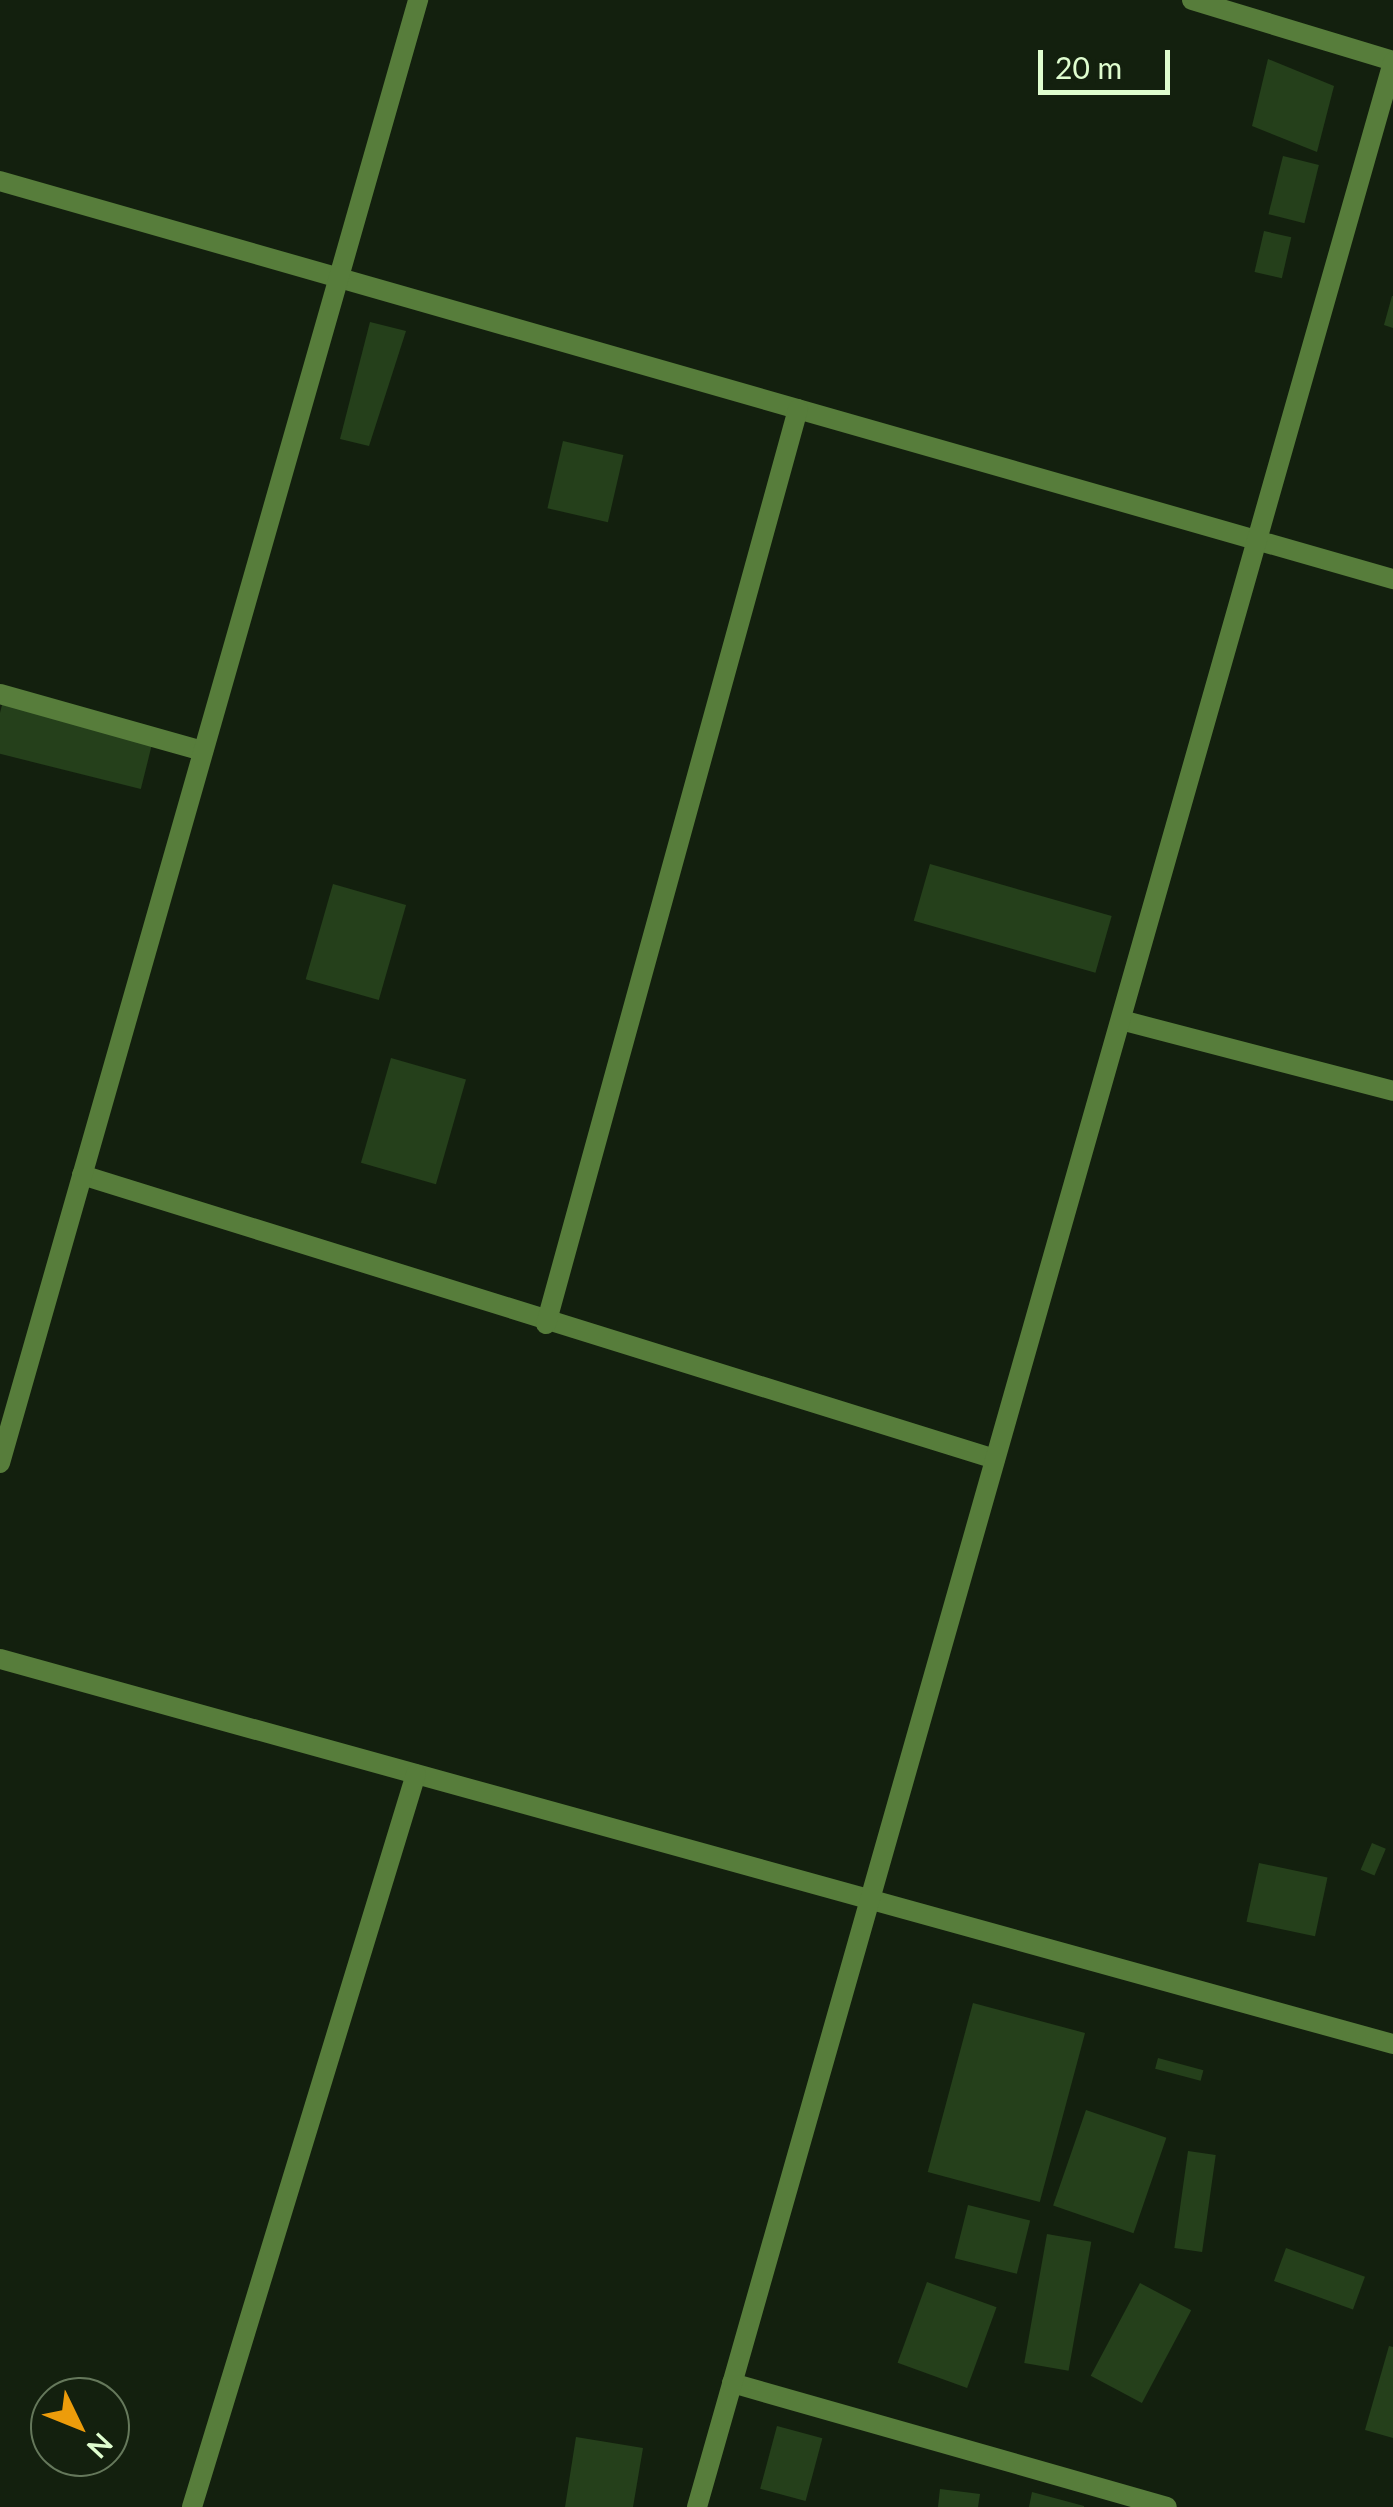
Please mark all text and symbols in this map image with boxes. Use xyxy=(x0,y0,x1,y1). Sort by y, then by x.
scale bar xyxy=(1043,30,1176,92)
text: 20 m xyxy=(1055,49,1122,85)
north arrow xyxy=(30,2377,130,2477)
text: N xyxy=(81,2427,120,2466)

